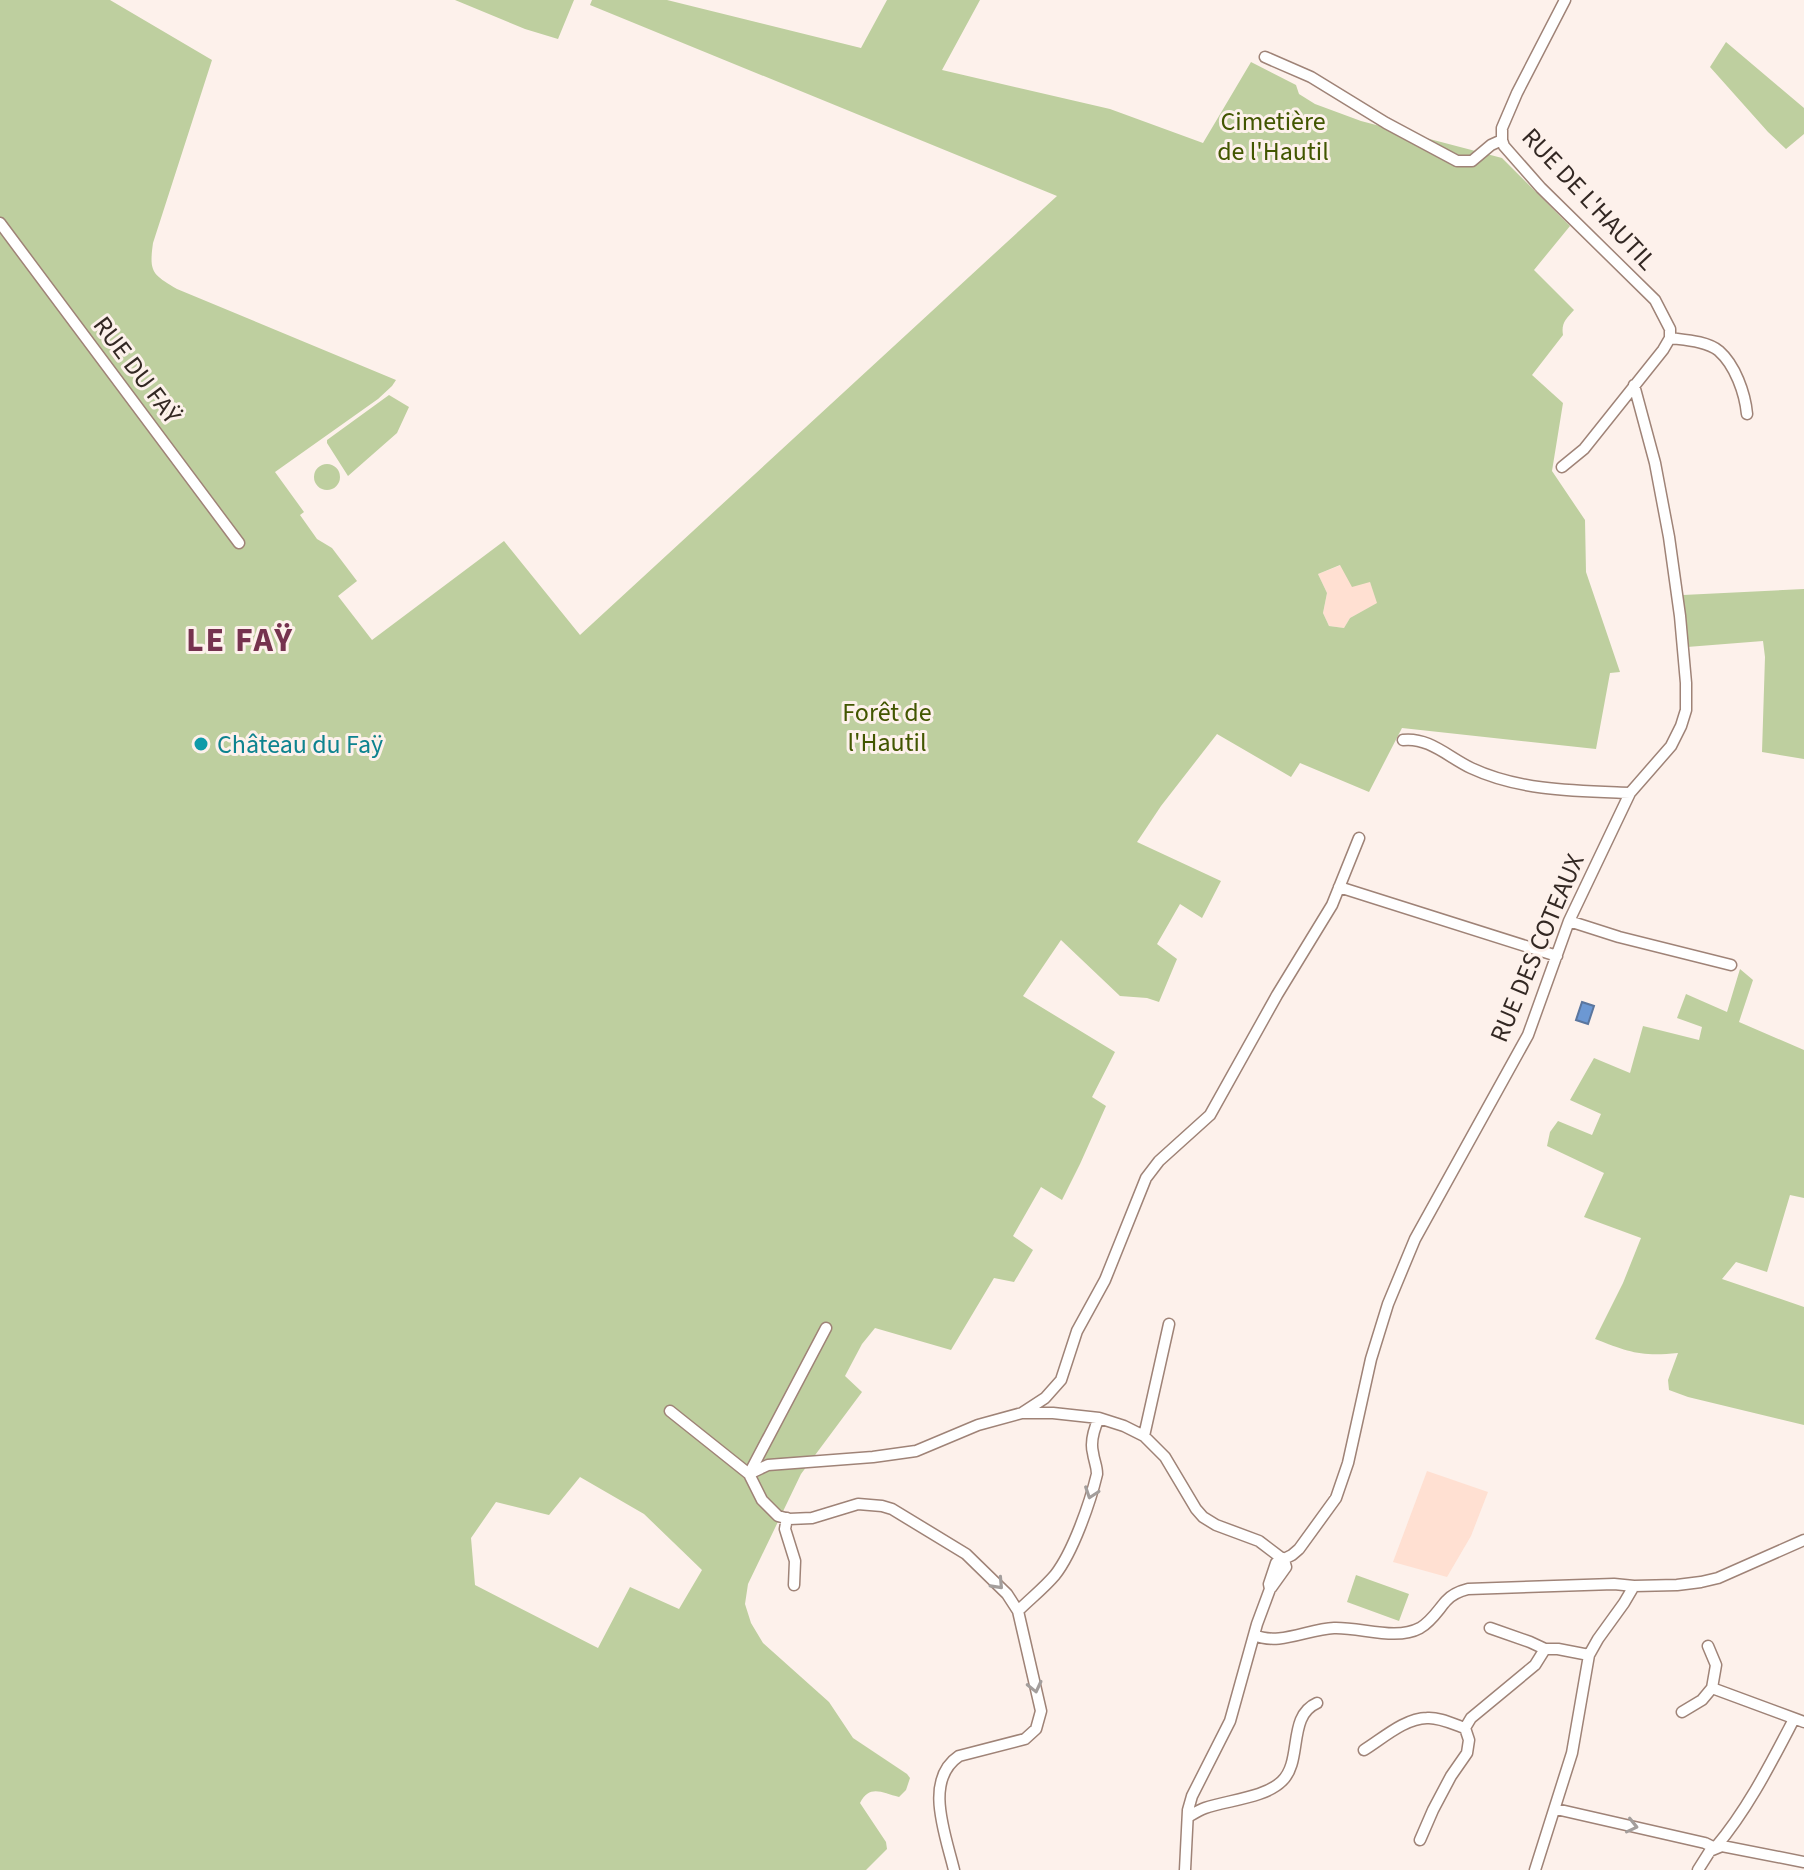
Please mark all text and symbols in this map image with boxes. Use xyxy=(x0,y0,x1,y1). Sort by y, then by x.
park label: Cimetière de l'Hautil xyxy=(1217,103,1329,170)
street label: RUE DE L'HAUTIL xyxy=(1513,119,1665,279)
street label: RUE DU FAŸ xyxy=(84,308,190,432)
district label: LE FAŸ xyxy=(186,616,294,665)
park label: Forêt de l'Hautil xyxy=(842,694,932,761)
place label: Château du Faÿ xyxy=(217,726,383,763)
marker: Château du Faÿ xyxy=(192,735,210,753)
street label: RUE DES COTEAUX xyxy=(1481,848,1593,1048)
one-way arrow xyxy=(1084,1485,1101,1499)
one-way arrow xyxy=(989,1575,1003,1589)
one-way arrow xyxy=(1026,1679,1043,1693)
one-way arrow xyxy=(1624,1817,1638,1834)

